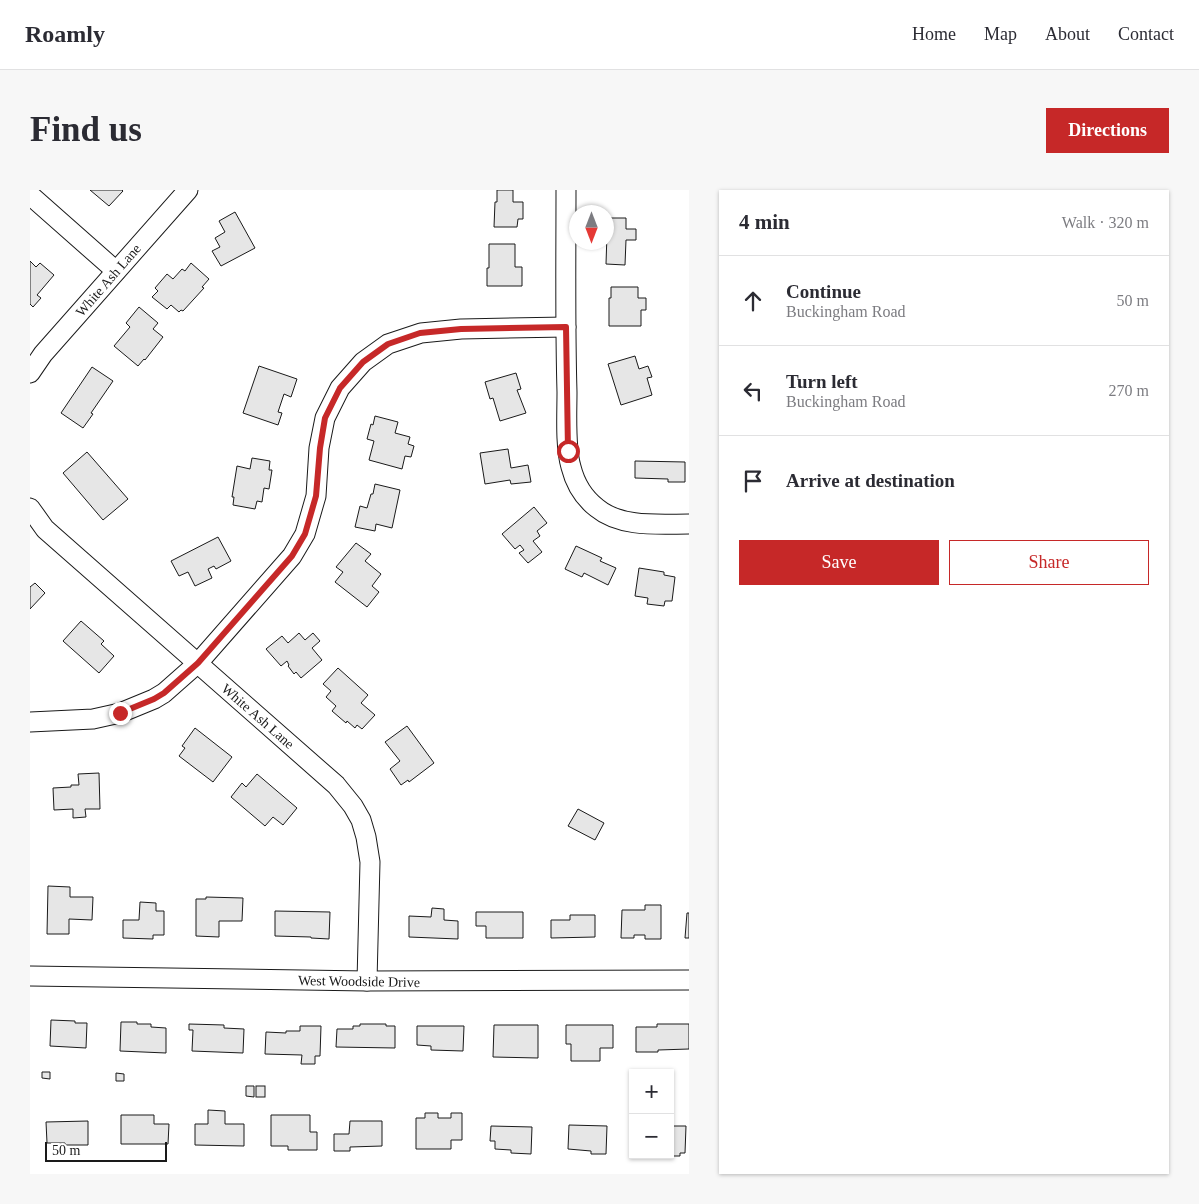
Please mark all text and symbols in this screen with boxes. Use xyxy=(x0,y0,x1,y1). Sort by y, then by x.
text: Roamly xyxy=(25,21,105,47)
text: Home xyxy=(912,24,956,44)
text: Map xyxy=(984,24,1017,44)
text: About xyxy=(1045,24,1090,44)
text: Contact xyxy=(1118,24,1174,44)
button: Directions xyxy=(1046,108,1169,153)
text: Find us xyxy=(30,110,142,149)
north arrow xyxy=(569,205,614,250)
text: 4 min xyxy=(739,210,790,234)
text: Walk · 320 m xyxy=(1062,214,1149,231)
street label: White Ash Lane xyxy=(73,241,144,320)
text: Continue xyxy=(786,281,861,302)
icon: ahead xyxy=(739,287,767,315)
text: 50 m xyxy=(1117,292,1149,309)
text: Buckingham Road xyxy=(786,303,906,320)
text: Turn left xyxy=(786,371,858,392)
icon: left xyxy=(739,377,767,405)
text: 270 m xyxy=(1109,382,1149,399)
text: Buckingham Road xyxy=(786,393,906,410)
route start xyxy=(557,440,580,463)
icon: arrive xyxy=(739,467,767,495)
text: Arrive at destination xyxy=(786,470,955,491)
button: Save xyxy=(739,540,939,585)
button: Share xyxy=(949,540,1149,585)
street label: White Ash Lane xyxy=(218,681,297,752)
route end xyxy=(109,702,132,725)
street label: West Woodside Drive xyxy=(298,973,420,990)
map controls xyxy=(629,1069,674,1159)
button: + xyxy=(629,1069,674,1114)
button: − xyxy=(629,1114,674,1159)
scale bar xyxy=(45,1139,168,1162)
text: 50 m xyxy=(52,1143,80,1158)

